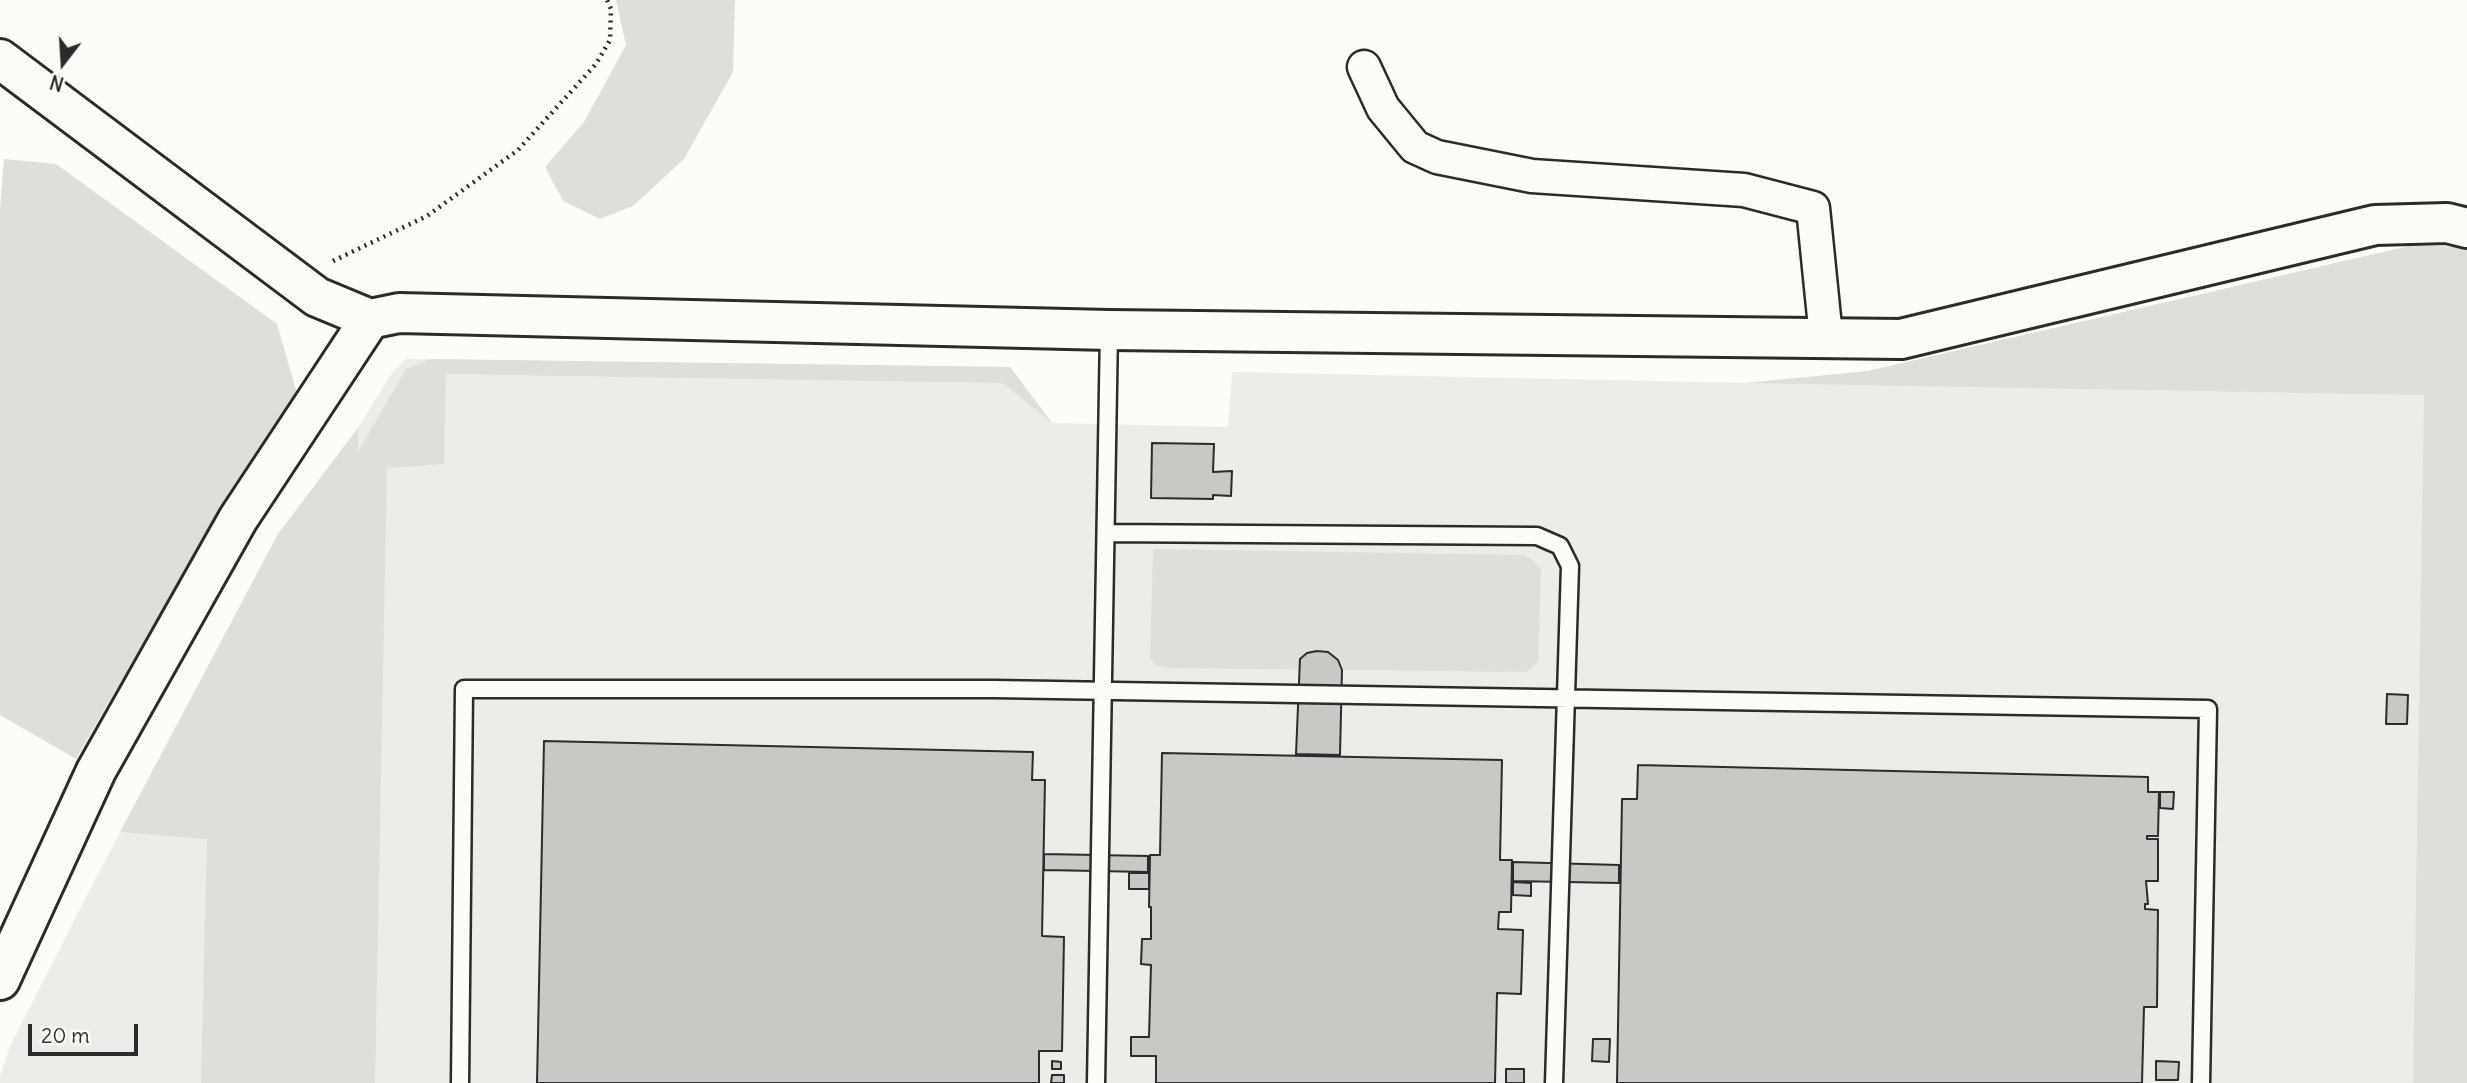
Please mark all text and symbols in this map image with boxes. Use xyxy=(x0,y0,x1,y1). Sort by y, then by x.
north arrow xyxy=(28,28,98,98)
text: N xyxy=(47,70,67,96)
scale bar xyxy=(32,1010,142,1054)
text: 20 m xyxy=(41,1022,90,1049)

